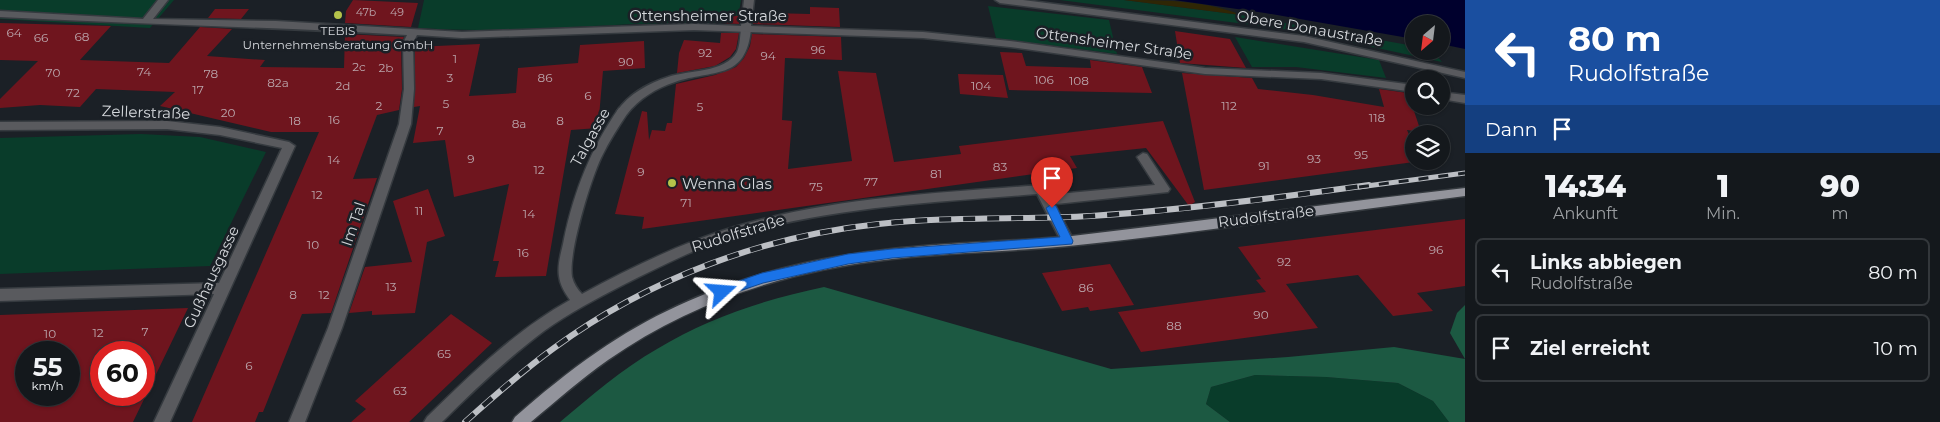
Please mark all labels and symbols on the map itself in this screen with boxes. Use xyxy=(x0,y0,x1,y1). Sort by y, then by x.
house number: 47b xyxy=(356,5,376,19)
house number: 49 xyxy=(390,5,404,19)
street label: Ottensheimer Straße xyxy=(629,6,787,25)
street label: Obere Donaustraße xyxy=(1235,6,1385,50)
marker: TEBIS Unternehmensberatung GmbH xyxy=(332,9,344,21)
north arrow xyxy=(1405,15,1450,60)
place label: TEBIS Unternehmensberatung GmbH xyxy=(243,23,433,52)
street label: Ottensheimer Straße xyxy=(1035,23,1193,63)
house number: 64 xyxy=(6,25,22,40)
house number: 68 xyxy=(75,29,90,44)
house number: 66 xyxy=(34,30,48,45)
house number: 96 xyxy=(811,42,825,57)
house number: 92 xyxy=(698,45,712,60)
house number: 94 xyxy=(760,48,776,63)
house number: 1 xyxy=(453,51,457,66)
house number: 90 xyxy=(618,54,634,69)
house number: 2c xyxy=(352,59,366,74)
house number: 2b xyxy=(379,60,393,75)
house number: 74 xyxy=(137,64,151,79)
house number: 70 xyxy=(46,65,60,80)
house number: 78 xyxy=(204,66,219,81)
house number: 3 xyxy=(447,70,454,85)
house number: 86 xyxy=(538,70,552,85)
house number: 106 xyxy=(1034,72,1054,87)
house number: 108 xyxy=(1069,73,1089,88)
house number: 82a xyxy=(267,75,289,90)
house number: 2d xyxy=(336,78,350,93)
house number: 104 xyxy=(971,78,991,93)
house number: 17 xyxy=(192,82,204,97)
house number: 72 xyxy=(66,85,80,100)
house number: 6 xyxy=(584,88,592,103)
house number: 5 xyxy=(443,96,450,111)
house number: 2 xyxy=(376,98,383,113)
house number: 112 xyxy=(1221,98,1237,113)
house number: 5 xyxy=(697,99,704,114)
street label: Zellerstraße xyxy=(101,101,191,123)
street label: Talgasse xyxy=(566,104,614,170)
house number: 20 xyxy=(221,105,235,120)
house number: 118 xyxy=(1369,110,1386,125)
house number: 16 xyxy=(328,112,340,127)
house number: 18 xyxy=(289,113,301,128)
house number: 8 xyxy=(556,113,564,128)
house number: 8a xyxy=(512,116,526,131)
house number: 7 xyxy=(436,123,444,138)
house number: 95 xyxy=(1354,147,1368,162)
house number: 9 xyxy=(467,151,475,166)
house number: 93 xyxy=(1307,151,1321,166)
house number: 14 xyxy=(328,152,340,167)
pin xyxy=(1031,157,1073,208)
house number: 91 xyxy=(1258,158,1270,173)
house number: 83 xyxy=(993,159,1007,174)
house number: 12 xyxy=(533,162,545,177)
house number: 9 xyxy=(637,164,645,179)
house number: 81 xyxy=(930,166,942,181)
place label: Wenna Glas xyxy=(682,174,772,193)
house number: 77 xyxy=(864,174,878,189)
marker: Wenna Glas xyxy=(666,177,678,189)
house number: 75 xyxy=(809,179,823,194)
house number: 12 xyxy=(311,187,323,202)
house number: 71 xyxy=(680,195,692,210)
street label: Im Tal xyxy=(337,199,369,249)
street label: Rudolfstraße xyxy=(1217,201,1315,231)
house number: 11 xyxy=(415,203,423,218)
house number: 14 xyxy=(523,206,535,221)
street label: Rudolfstraße xyxy=(689,210,787,256)
street label: Gußhausgasse xyxy=(179,223,243,331)
house number: 10 xyxy=(307,237,319,252)
house number: 96 xyxy=(1429,242,1443,257)
house number: 16 xyxy=(517,245,529,260)
house number: 92 xyxy=(1277,254,1291,269)
position arrow xyxy=(695,265,747,317)
house number: 13 xyxy=(385,279,397,294)
house number: 86 xyxy=(1079,280,1093,295)
house number: 8 xyxy=(289,287,297,302)
house number: 12 xyxy=(318,287,330,302)
house number: 90 xyxy=(1253,307,1269,322)
house number: 88 xyxy=(1166,318,1182,333)
house number: 7 xyxy=(141,324,149,339)
house number: 12 xyxy=(92,325,104,340)
house number: 10 xyxy=(44,326,56,341)
speed limit sign: 60 xyxy=(90,341,155,406)
house number: 65 xyxy=(437,346,451,361)
house number: 6 xyxy=(245,358,253,373)
house number: 63 xyxy=(393,383,407,398)

